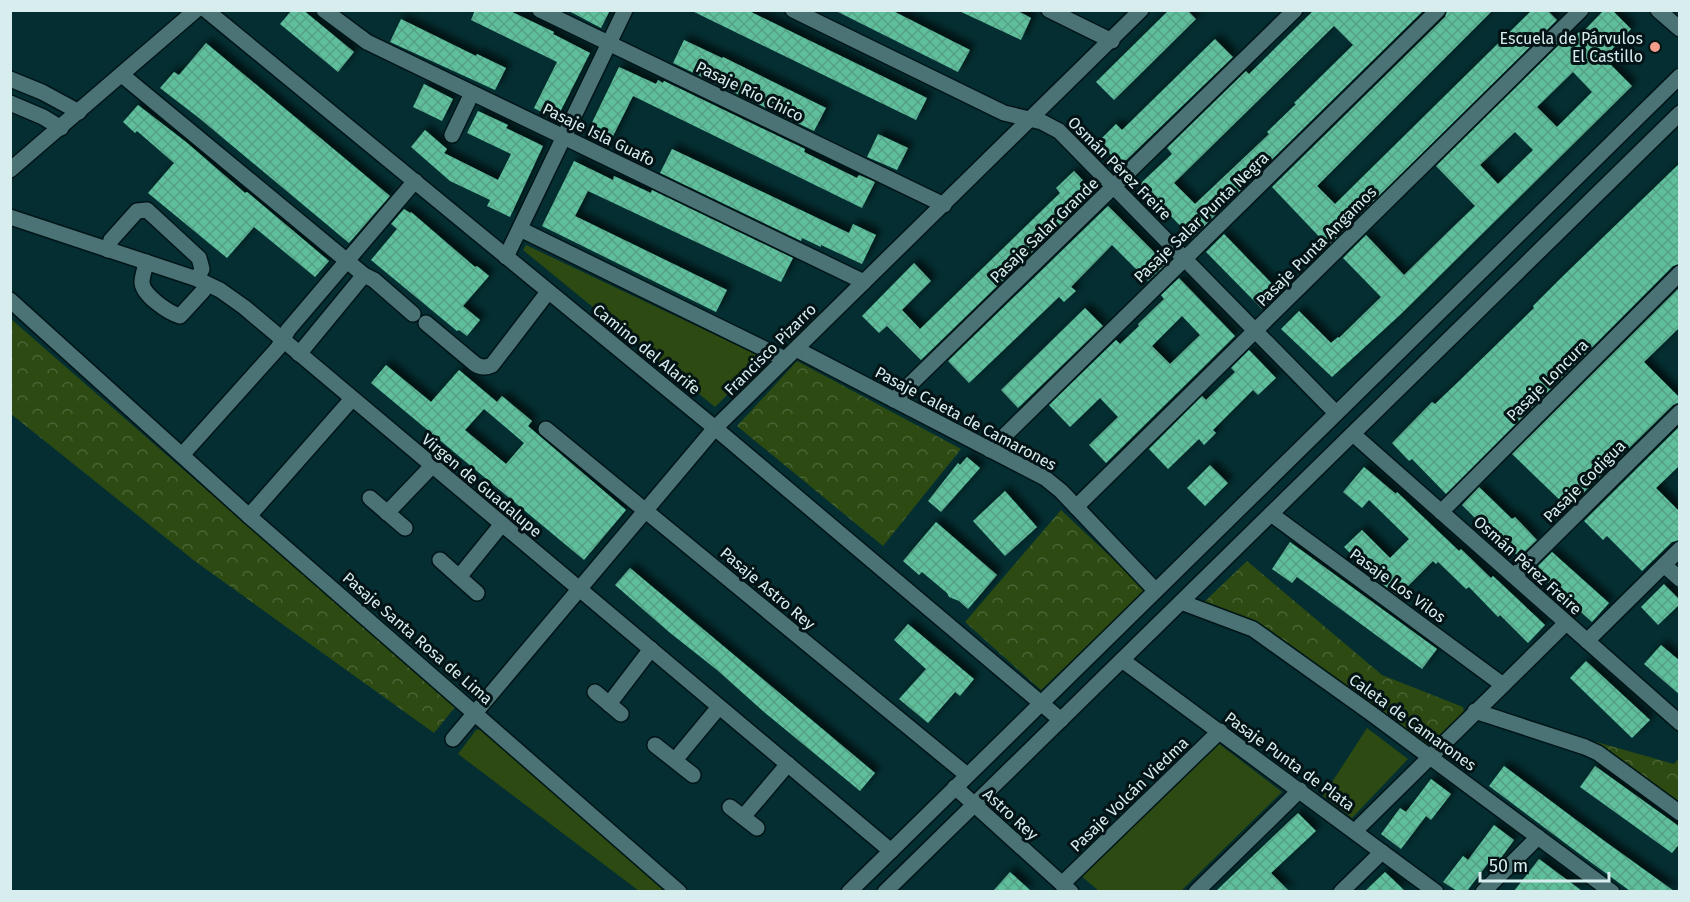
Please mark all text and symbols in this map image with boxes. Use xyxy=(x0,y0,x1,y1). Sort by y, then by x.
place label: Escuela de Párvulos El Castillo xyxy=(1500,29,1643,66)
marker: Escuela de Párvulos El Castillo xyxy=(1648,40,1662,54)
street label: Pasaje Río Chico xyxy=(693,57,807,126)
street label: Pasaje Isla Guafo xyxy=(539,99,658,170)
street label: Osmán Pérez Freire xyxy=(1064,113,1175,224)
street label: Pasaje Salar Punta Negra xyxy=(1130,148,1273,287)
street label: Pasaje Salar Grande xyxy=(986,174,1103,287)
street label: Pasaje Punta Angamos xyxy=(1252,182,1380,310)
street label: Francisco Pizarro xyxy=(720,299,820,399)
street label: Camino del Alarife xyxy=(589,300,704,399)
street label: Pasaje Loncura xyxy=(1503,336,1592,425)
street label: Pasaje Caleta de Camarones xyxy=(872,362,1060,474)
street label: Virgen de Guadalupe xyxy=(418,430,546,541)
street label: Pasaje Codigua xyxy=(1539,436,1629,526)
street label: Osmán Pérez Freire xyxy=(1470,512,1585,619)
street label: Pasaje Astro Rey xyxy=(716,543,819,634)
street label: Pasaje Los Vilos xyxy=(1346,544,1449,627)
street label: Pasaje Santa Rosa de Lima xyxy=(339,568,496,709)
street label: Caleta de Camarones xyxy=(1345,670,1480,775)
street label: Pasaje Punta de Plata xyxy=(1221,708,1358,815)
street label: Pasaje Volcán Viedma xyxy=(1066,733,1192,856)
street label: Astro Rey xyxy=(979,785,1042,844)
scale bar xyxy=(1480,845,1609,883)
text: 50 m xyxy=(1489,855,1528,877)

